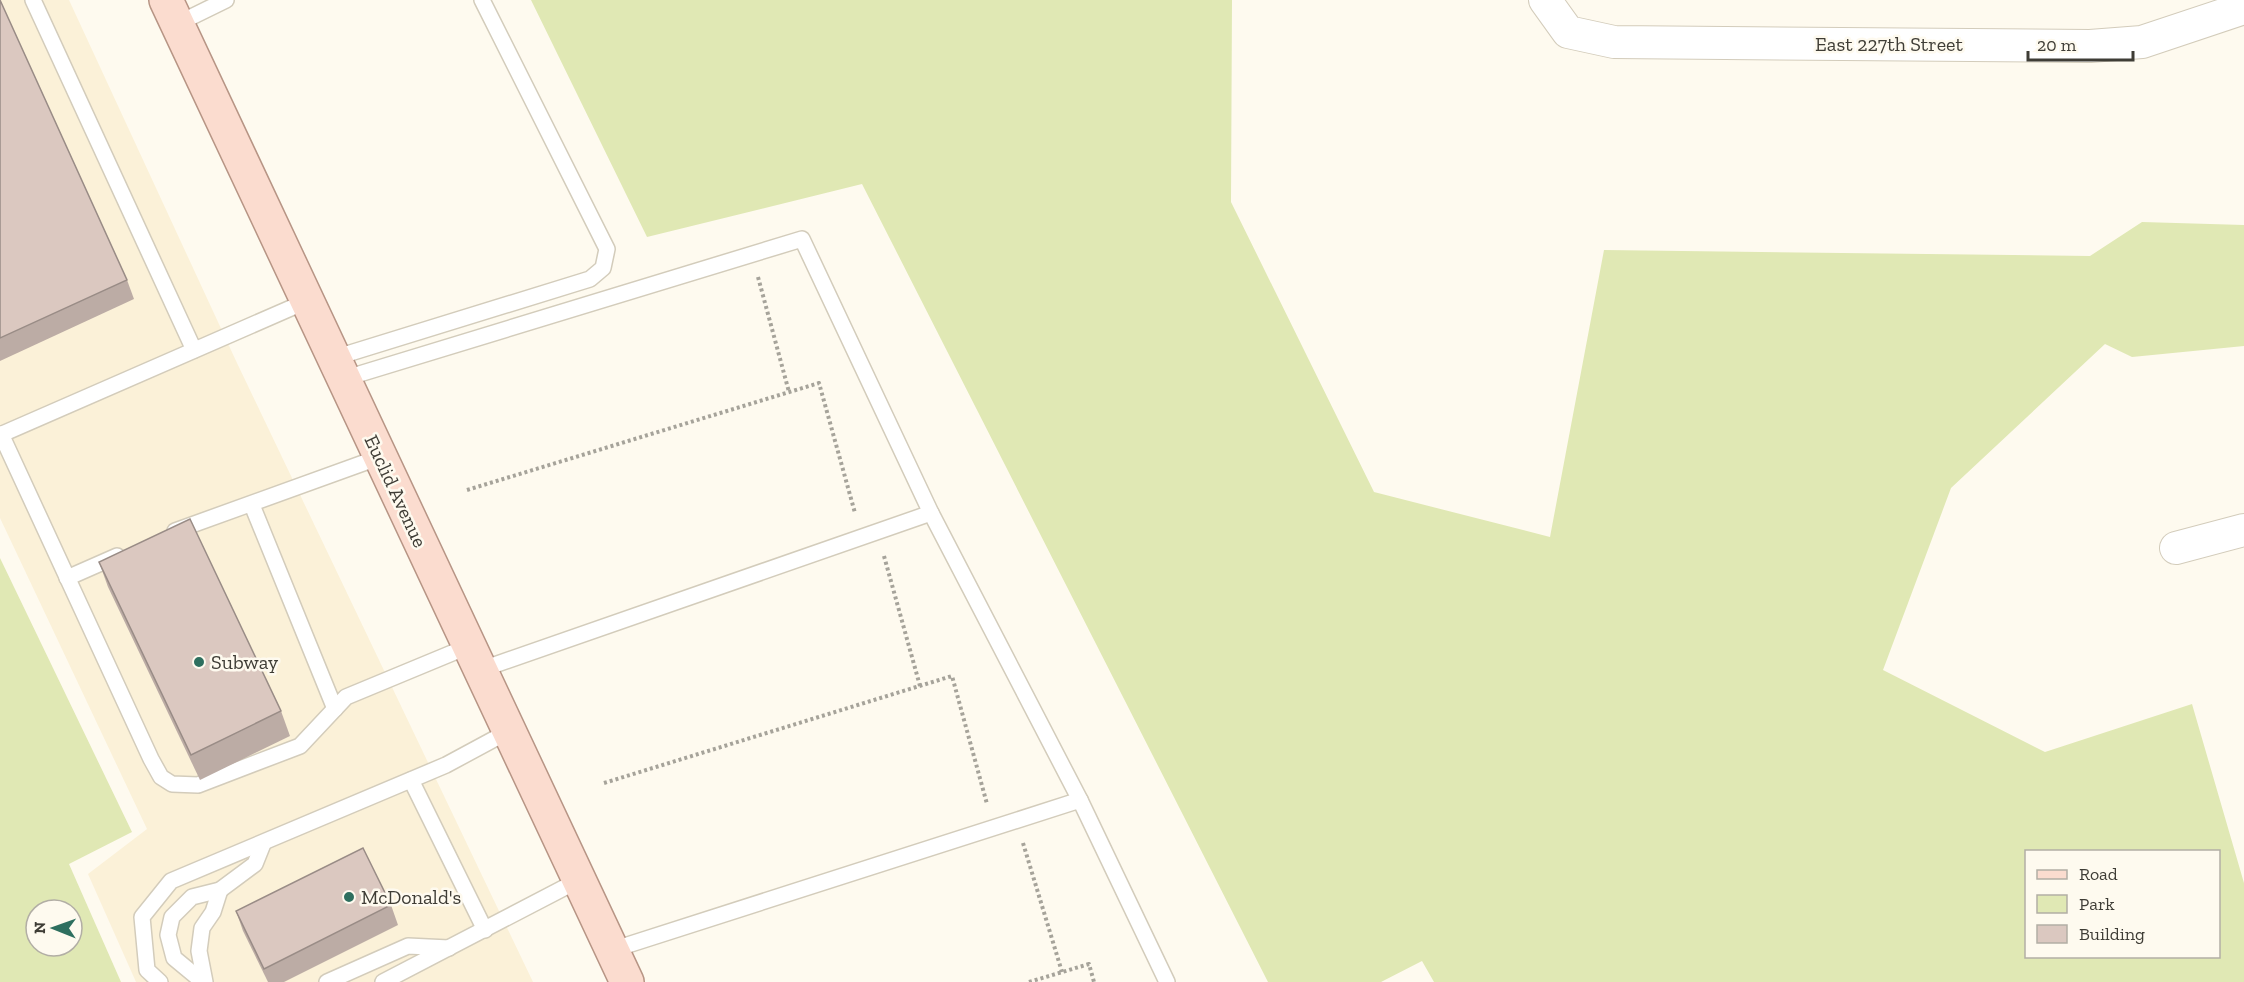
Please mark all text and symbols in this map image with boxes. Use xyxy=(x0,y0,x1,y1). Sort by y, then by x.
scale bar xyxy=(2028,24,2133,62)
street label: East 227th Street xyxy=(1815,32,1963,56)
text: 20 m xyxy=(2037,34,2077,56)
street label: Euclid Avenue xyxy=(359,431,433,551)
place label: Subway xyxy=(211,650,279,674)
marker: Subway xyxy=(192,655,206,669)
legend xyxy=(2025,850,2220,958)
text: Road xyxy=(2079,863,2118,885)
place label: McDonald's xyxy=(361,885,461,909)
marker: McDonald's xyxy=(342,890,356,904)
text: Park xyxy=(2079,893,2115,915)
north arrow xyxy=(24,898,84,958)
text: N xyxy=(30,921,49,934)
text: Building xyxy=(2079,923,2145,945)

